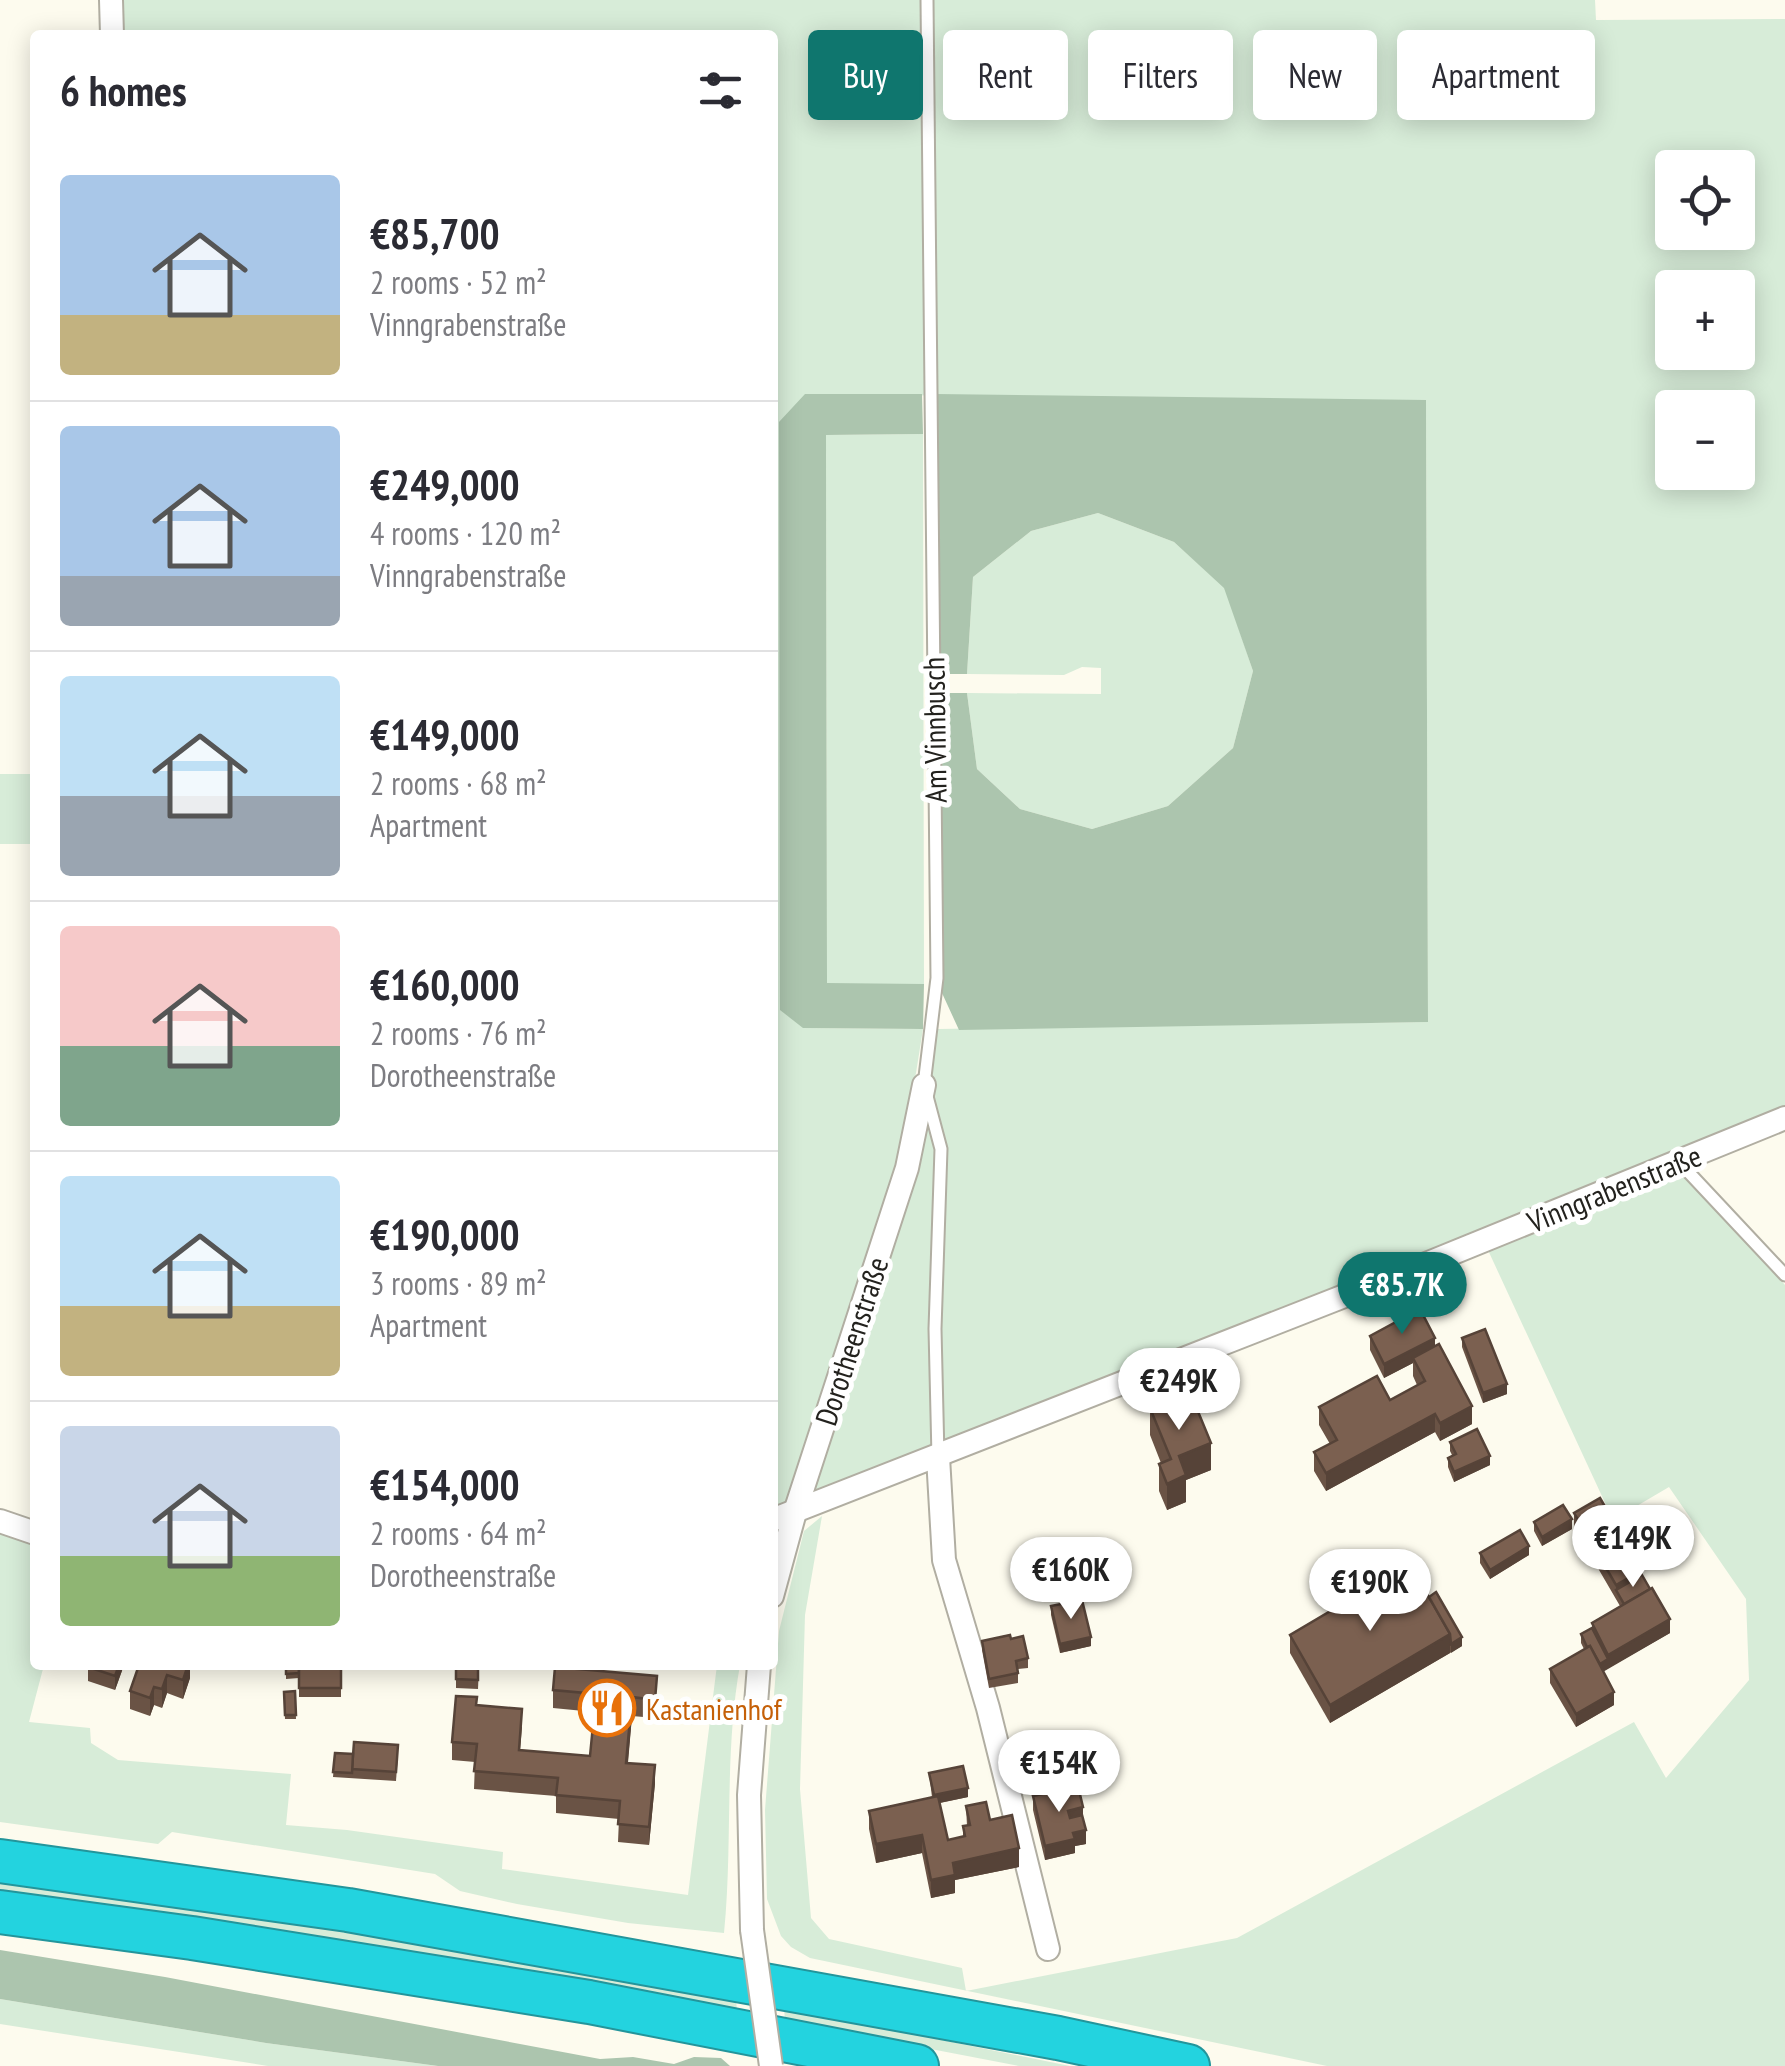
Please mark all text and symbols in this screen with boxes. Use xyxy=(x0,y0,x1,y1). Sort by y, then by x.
chip: Buy xyxy=(808,30,923,120)
chip: Rent xyxy=(943,30,1068,120)
chip: Filters xyxy=(1088,30,1233,120)
chip: New xyxy=(1253,30,1377,120)
chip: Apartment xyxy=(1397,30,1595,120)
text: 6 homes xyxy=(60,63,187,118)
icon: filters xyxy=(693,63,748,118)
map controls xyxy=(1655,150,1755,490)
button: locate xyxy=(1655,150,1755,250)
text: €85,700 xyxy=(370,206,500,261)
icon: home xyxy=(140,215,260,335)
text: 2 rooms · 52 m² xyxy=(370,261,547,303)
button: + xyxy=(1655,270,1755,370)
text: Vinngrabenstraße xyxy=(370,303,566,345)
button: − xyxy=(1655,390,1755,490)
text: €249,000 xyxy=(370,457,520,512)
icon: home xyxy=(140,466,260,586)
text: 4 rooms · 120 m² xyxy=(370,512,561,554)
text: Vinngrabenstraße xyxy=(370,554,566,596)
street label: Am Vinnbusch xyxy=(913,657,955,803)
text: €149,000 xyxy=(370,707,520,762)
icon: home xyxy=(140,716,260,836)
text: 2 rooms · 68 m² xyxy=(370,762,547,804)
text: Apartment xyxy=(370,804,487,846)
text: €160,000 xyxy=(370,957,520,1012)
icon: home xyxy=(140,966,260,1086)
text: 2 rooms · 76 m² xyxy=(370,1012,547,1054)
text: Dorotheenstraße xyxy=(370,1054,556,1096)
street label: Vinngrabenstraße xyxy=(1520,1135,1707,1241)
text: €190,000 xyxy=(370,1207,520,1262)
icon: home xyxy=(140,1216,260,1336)
street label: Dorotheenstraße xyxy=(805,1252,897,1430)
pin: €85.7K xyxy=(1321,1252,1483,1337)
text: 3 rooms · 89 m² xyxy=(370,1262,547,1304)
text: €85.7K xyxy=(1360,1263,1444,1305)
text: Apartment xyxy=(370,1304,487,1346)
pin: €249K xyxy=(1109,1348,1249,1433)
text: €249K xyxy=(1140,1359,1218,1401)
text: €154,000 xyxy=(370,1457,520,1512)
icon: home xyxy=(140,1466,260,1586)
pin: €149K xyxy=(1563,1505,1703,1590)
text: 2 rooms · 64 m² xyxy=(370,1512,547,1554)
text: €149K xyxy=(1594,1516,1672,1558)
pin: €160K xyxy=(1001,1537,1141,1622)
text: €160K xyxy=(1032,1548,1110,1590)
pin: €190K xyxy=(1300,1549,1440,1634)
text: Dorotheenstraße xyxy=(370,1554,556,1596)
text: €190K xyxy=(1331,1560,1409,1602)
restaurant icon: Kastanienhof xyxy=(577,1678,637,1738)
place label: Kastanienhof xyxy=(646,1689,783,1728)
pin: €154K xyxy=(989,1730,1129,1815)
text: €154K xyxy=(1020,1741,1098,1783)

